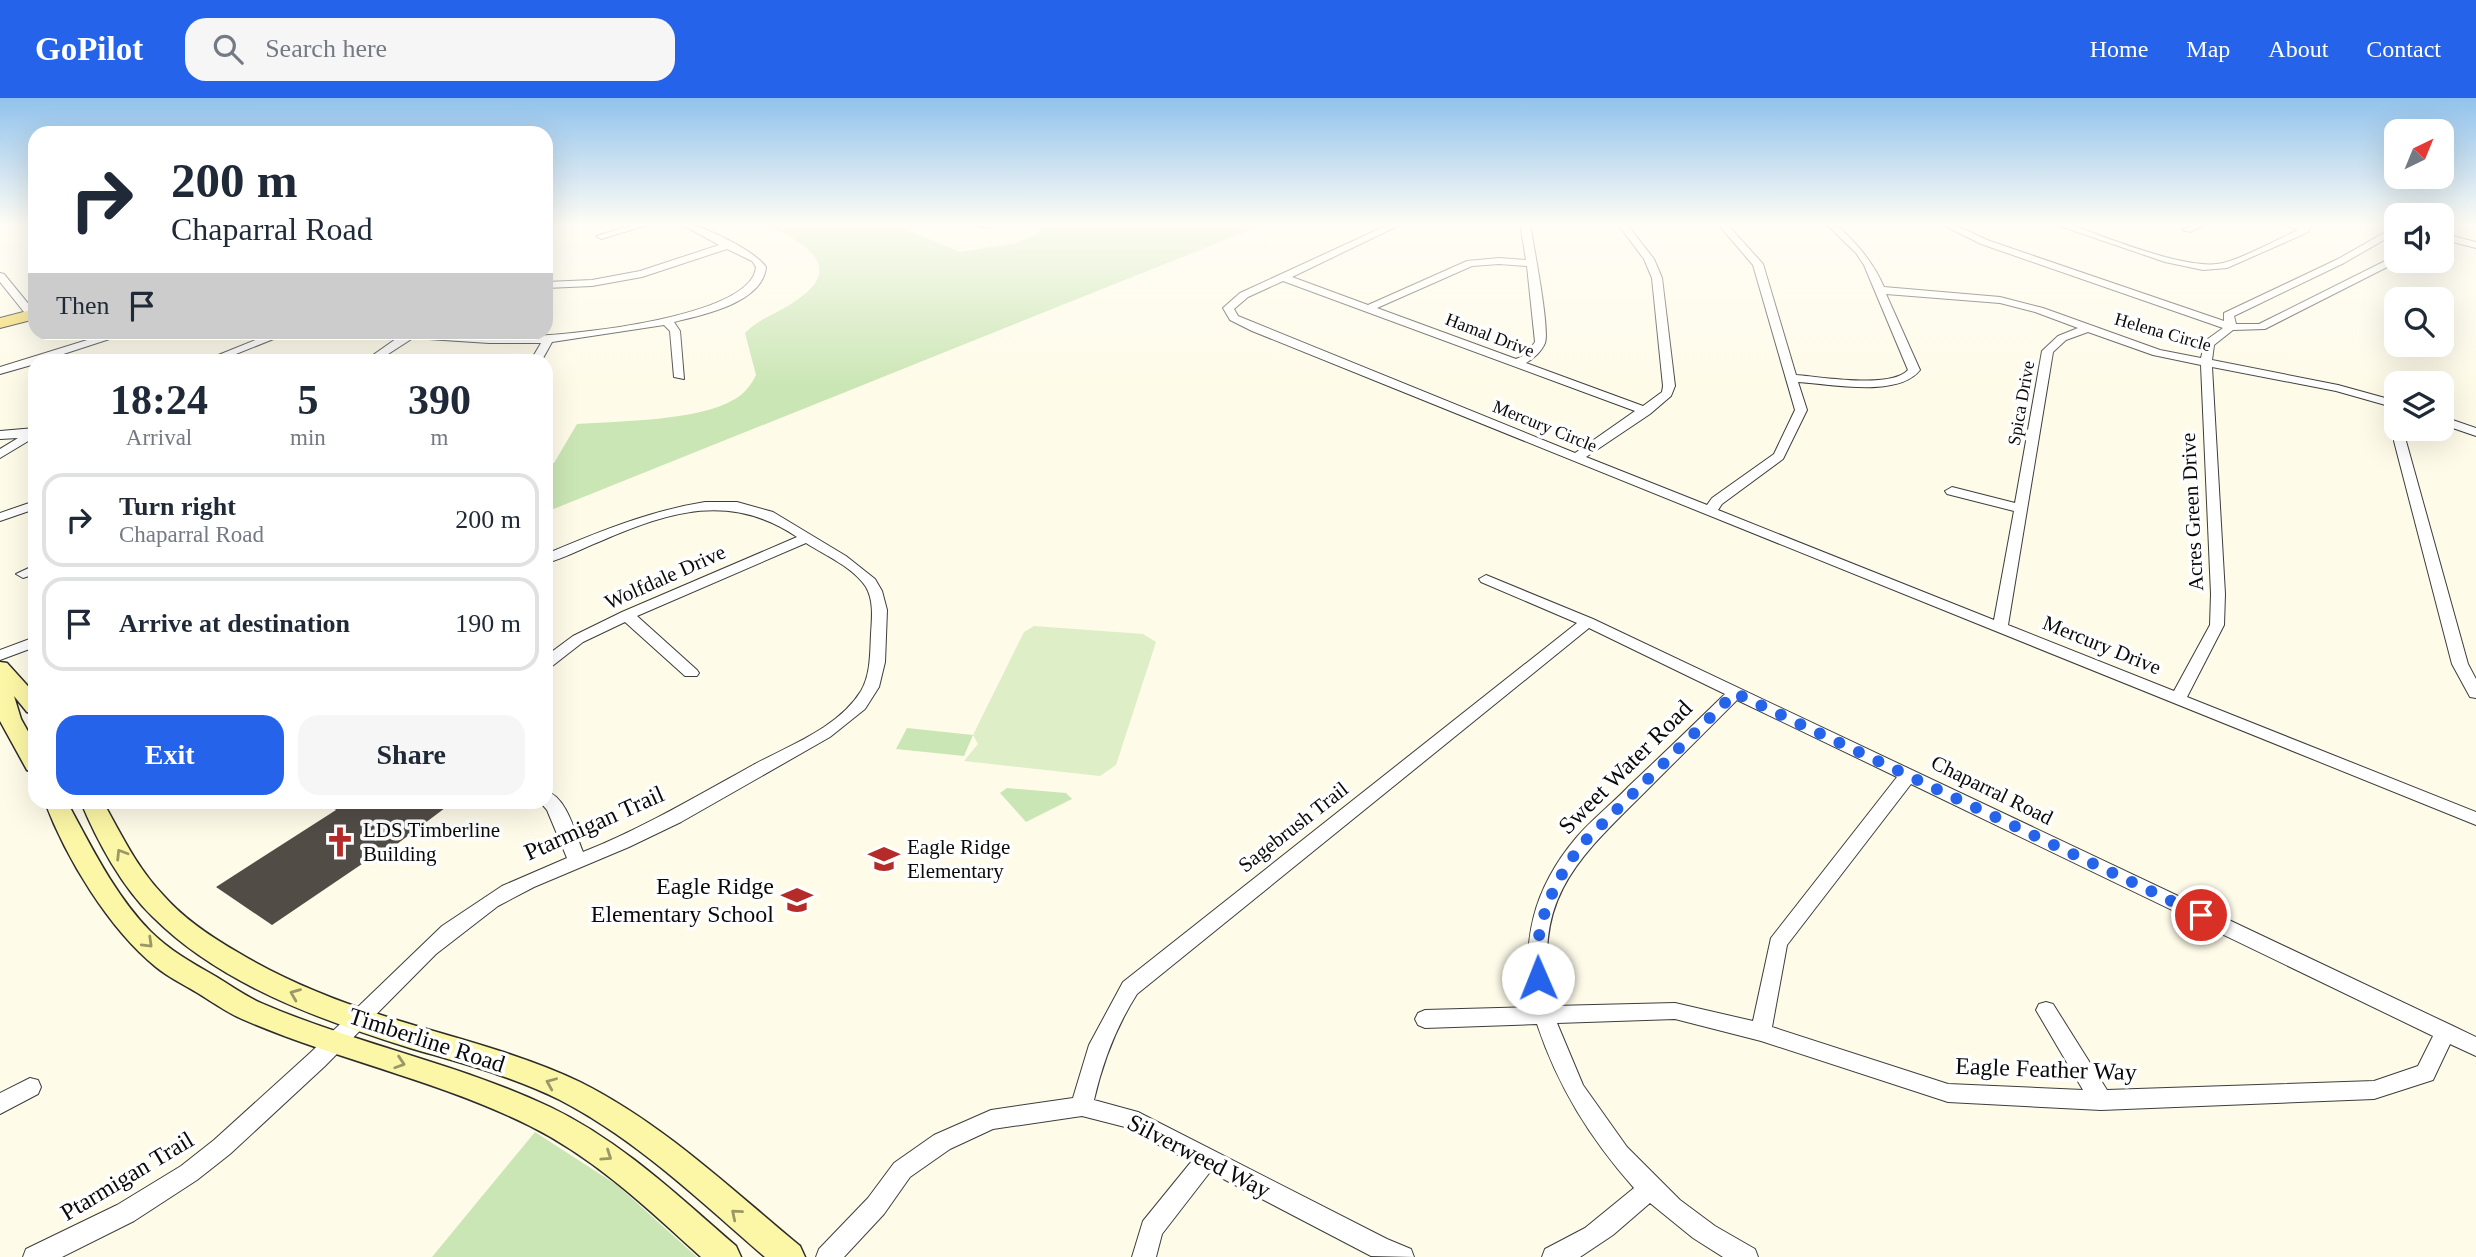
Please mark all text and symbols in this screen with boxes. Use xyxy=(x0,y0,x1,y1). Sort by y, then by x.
search box xyxy=(185,18,675,81)
icon: search xyxy=(209,30,247,68)
text: GoPilot xyxy=(35,31,143,67)
text: Search here xyxy=(265,34,387,63)
text: Home xyxy=(2090,36,2148,62)
text: Map xyxy=(2186,36,2230,62)
text: About xyxy=(2268,36,2328,62)
text: Contact xyxy=(2366,36,2441,62)
north arrow xyxy=(2384,119,2454,189)
map controls xyxy=(2384,119,2454,441)
text: 200 m xyxy=(171,153,298,208)
icon: right xyxy=(56,154,147,245)
button: sound xyxy=(2384,203,2454,273)
text: Chaparral Road xyxy=(171,211,373,247)
icon: arrive xyxy=(123,287,161,325)
button: search xyxy=(2384,287,2454,357)
text: Then xyxy=(56,291,109,320)
street label: Hamal Drive xyxy=(1443,309,1537,361)
street label: Helena Circle xyxy=(2112,309,2214,355)
street label: Spica Drive xyxy=(2004,359,2038,447)
button: layers xyxy=(2384,371,2454,441)
text: 18:24 xyxy=(110,377,208,423)
text: 5 xyxy=(297,377,318,423)
text: 390 xyxy=(408,377,471,423)
street label: Mercury Circle xyxy=(1490,396,1600,456)
text: Arrival xyxy=(126,425,192,450)
text: min xyxy=(290,425,326,450)
text: m xyxy=(430,425,448,450)
street label: Acres Green Drive xyxy=(2176,432,2208,592)
text: Turn right xyxy=(119,492,236,521)
icon: right xyxy=(60,501,98,539)
text: 200 m xyxy=(455,505,521,534)
text: Chaparral Road xyxy=(119,522,264,547)
street label: Wolfdale Drive xyxy=(601,540,729,614)
icon: arrive xyxy=(60,605,98,643)
text: Arrive at destination xyxy=(119,609,350,638)
text: 190 m xyxy=(455,609,521,638)
street label: Mercury Drive xyxy=(2039,610,2165,680)
street label: Sweet Water Road xyxy=(1553,695,1697,839)
button: Exit xyxy=(56,715,284,795)
button: Share xyxy=(298,715,525,795)
street label: Chaparral Road xyxy=(1927,750,2057,830)
street label: Sagebrush Trail xyxy=(1233,777,1353,877)
street label: Ptarmigan Trail xyxy=(520,780,668,865)
place label: LDS Timberline Building xyxy=(363,818,500,866)
church icon: LDS Timberline Building xyxy=(323,825,357,859)
place label: Eagle Ridge Elementary xyxy=(907,835,1010,883)
school or university icon: Eagle Ridge Elementary xyxy=(867,842,901,876)
one-way arrow xyxy=(116,849,129,862)
place label: Eagle Ridge Elementary School xyxy=(591,873,774,927)
school or university icon: Eagle Ridge Elementary School xyxy=(780,883,814,917)
pin xyxy=(2171,885,2231,945)
icon: arrive xyxy=(2182,896,2220,934)
one-way arrow xyxy=(139,935,152,948)
position arrow xyxy=(1501,941,1575,1015)
one-way arrow xyxy=(289,988,301,1002)
street label: Timberline Road xyxy=(346,1003,508,1077)
street label: Eagle Feather Way xyxy=(1955,1053,2137,1085)
one-way arrow xyxy=(394,1055,406,1070)
one-way arrow xyxy=(546,1077,558,1091)
street label: Silverweed Way xyxy=(1123,1109,1275,1203)
street label: Ptarmigan Trail xyxy=(56,1126,198,1226)
one-way arrow xyxy=(599,1148,612,1160)
one-way arrow xyxy=(732,1209,744,1222)

